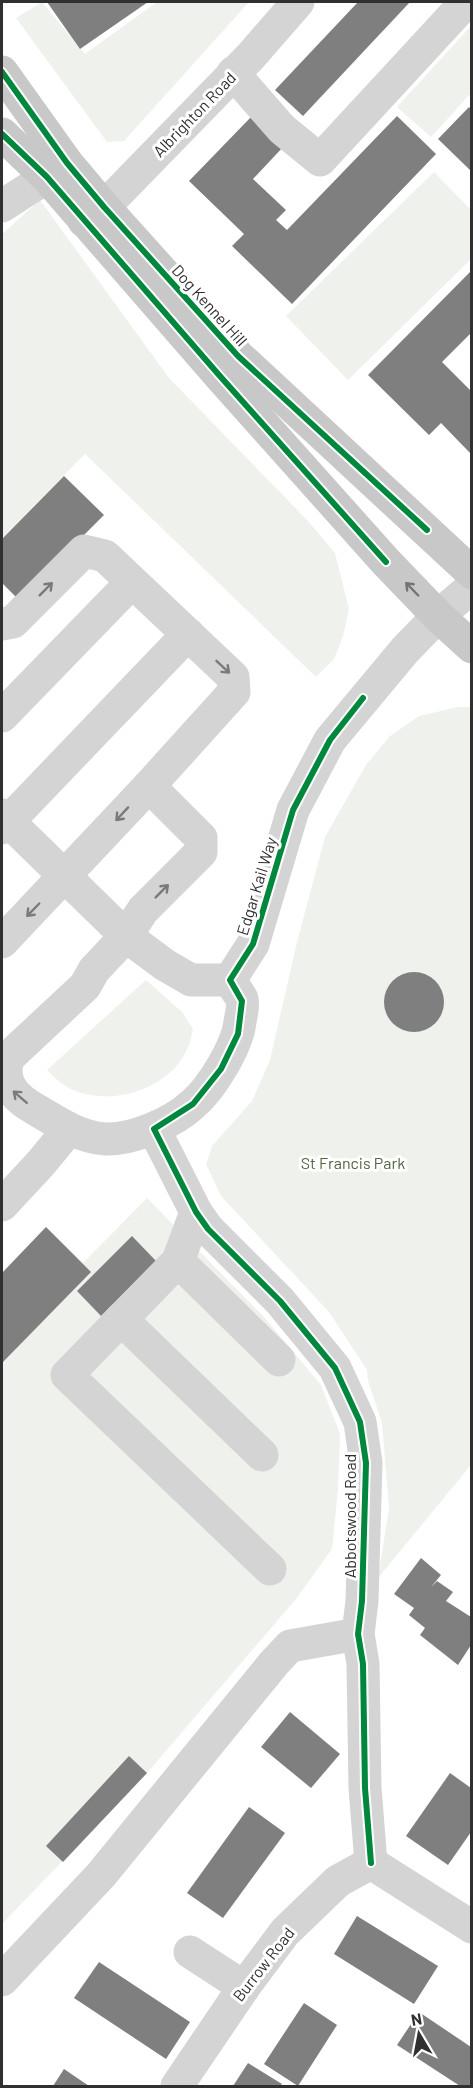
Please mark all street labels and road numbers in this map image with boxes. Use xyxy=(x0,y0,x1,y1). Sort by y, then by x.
street label: Albrighton Road xyxy=(149,68,239,160)
street label: Dog Kennel Hill xyxy=(169,260,251,350)
street label: Edgar Kail Way xyxy=(232,834,280,937)
street label: Abbotswood Road xyxy=(340,1454,359,1578)
street label: Burrow Road xyxy=(228,1923,298,2005)

